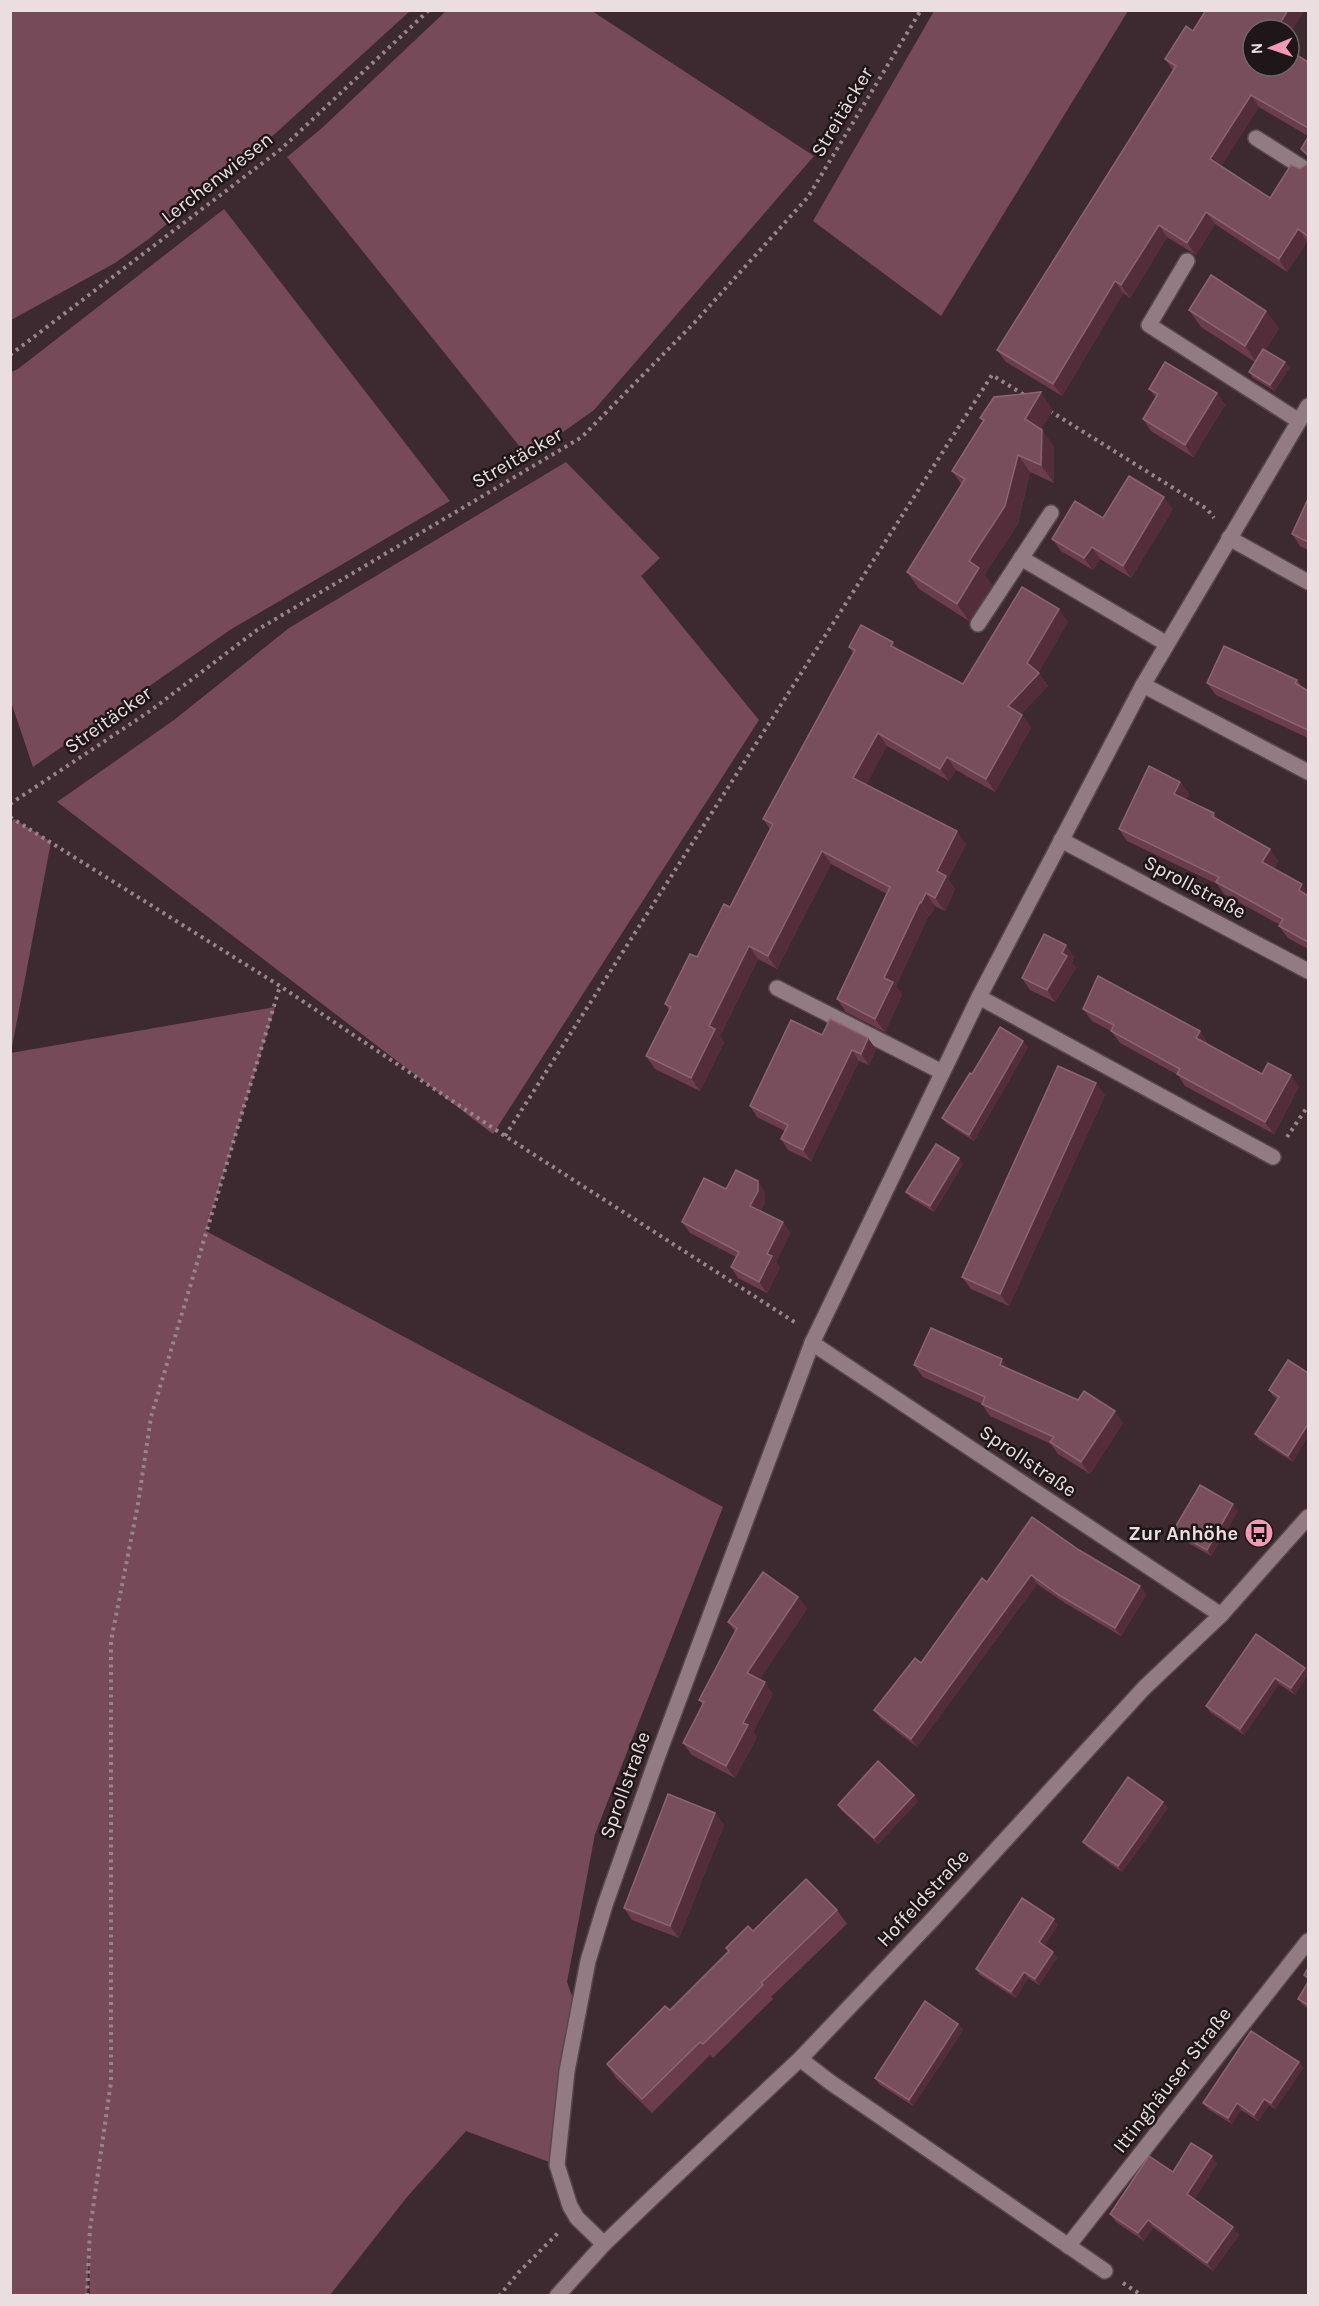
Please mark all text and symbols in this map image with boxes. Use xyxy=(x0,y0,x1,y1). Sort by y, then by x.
north arrow xyxy=(1241,18,1301,78)
text: N xyxy=(1247,42,1266,55)
street label: Streitäcker xyxy=(806,62,878,161)
street label: Lerchenwiesen xyxy=(157,127,277,229)
street label: Streitäcker xyxy=(468,422,567,493)
street label: Streitäcker xyxy=(60,681,156,758)
street label: Sprollstraße xyxy=(1140,851,1250,923)
street label: Sprollstraße xyxy=(975,1420,1081,1502)
bus stop icon: Zur Anhöhe xyxy=(1243,1517,1275,1549)
place label: Zur Anhöhe xyxy=(1128,1522,1238,1545)
street label: Sprollstraße xyxy=(595,1728,655,1842)
street label: Hoffeldstraße xyxy=(872,1845,974,1951)
street label: Ittinghäuser Straße xyxy=(1108,2003,1236,2157)

